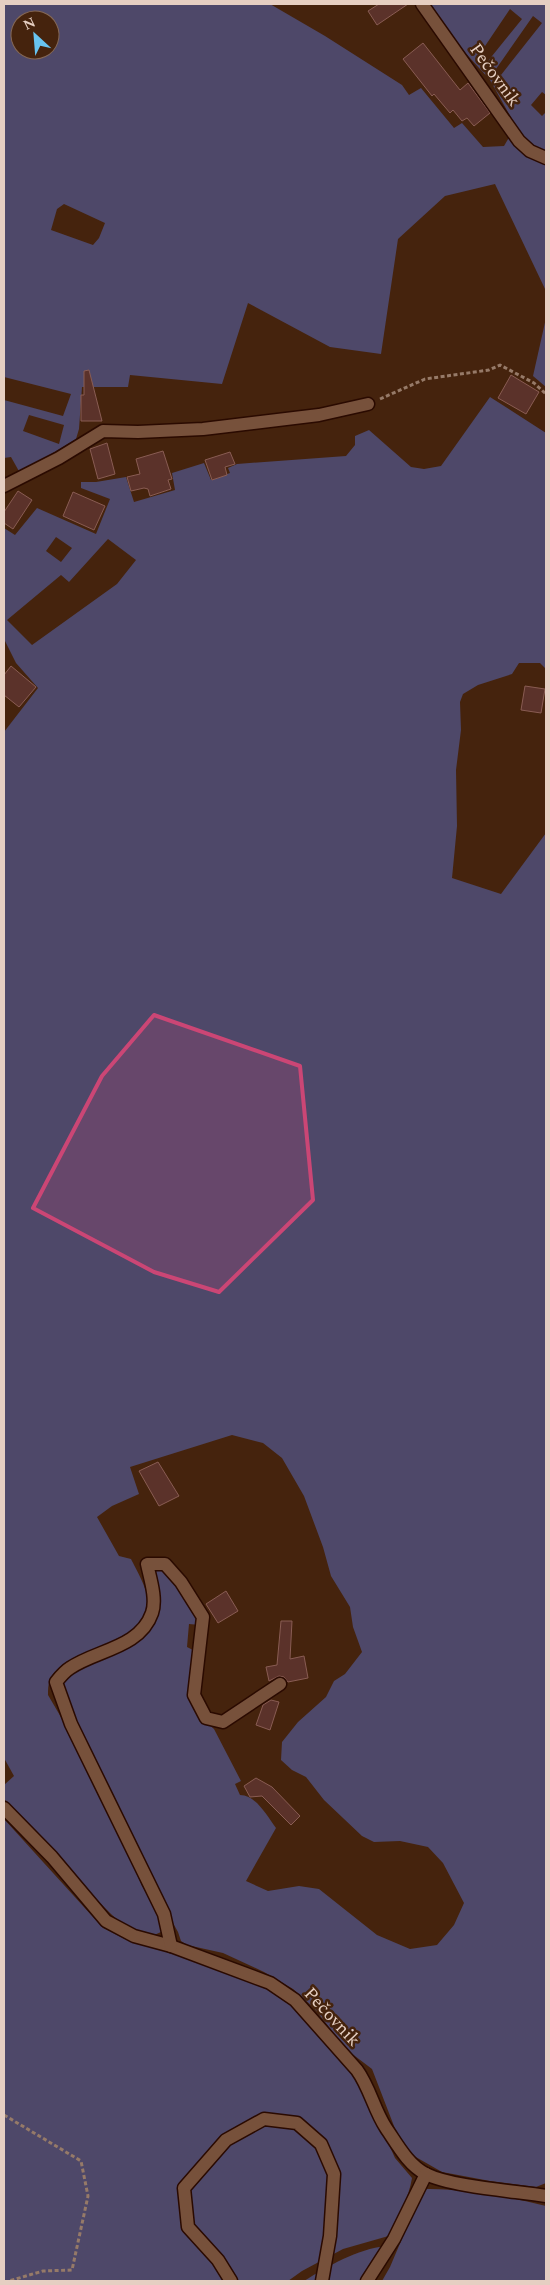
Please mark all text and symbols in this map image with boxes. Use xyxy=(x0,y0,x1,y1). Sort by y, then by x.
north arrow xyxy=(10,10,60,60)
text: N xyxy=(20,12,39,36)
street label: Pečovnik xyxy=(463,38,527,112)
street label: Pečovnik xyxy=(297,1981,367,2053)

